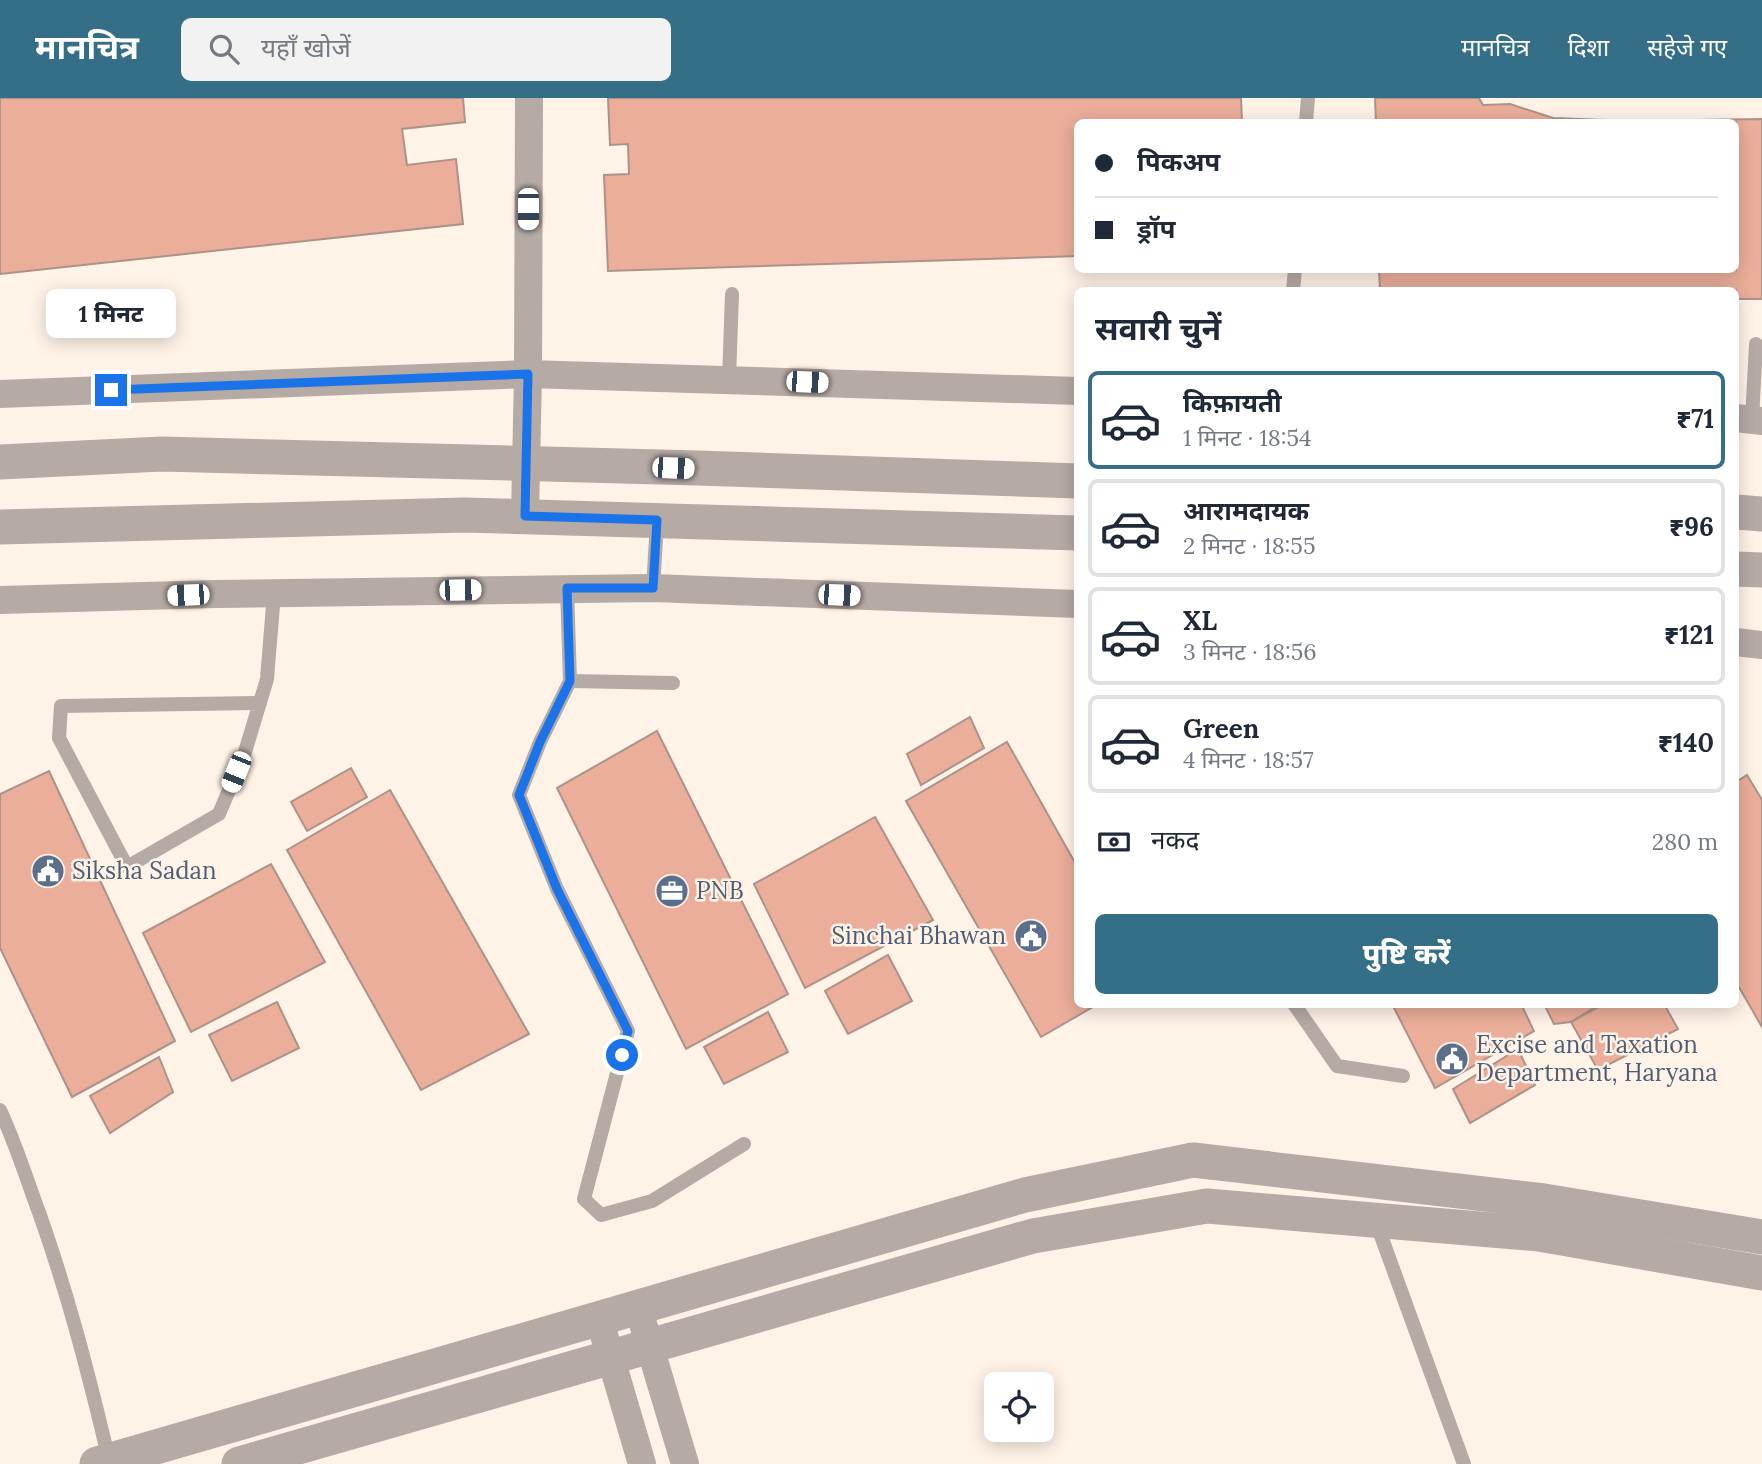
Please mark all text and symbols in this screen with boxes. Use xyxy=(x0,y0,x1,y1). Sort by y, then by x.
search box xyxy=(181,18,671,81)
text: मानचित्र xyxy=(35,26,139,68)
icon: search xyxy=(205,30,243,68)
text: यहाँ खोजें xyxy=(261,31,351,64)
text: मानचित्र xyxy=(1461,32,1530,63)
text: दिशा xyxy=(1568,32,1609,63)
text: सहेजे गए xyxy=(1647,32,1727,63)
text: पिकअप xyxy=(1137,145,1220,178)
car xyxy=(518,188,539,230)
text: ड्रॉप xyxy=(1137,212,1175,245)
callout: 1 मिनट xyxy=(46,288,176,338)
text: 1 मिनट xyxy=(79,299,143,328)
text: सवारी चुनें xyxy=(1095,308,1221,349)
car xyxy=(786,371,829,393)
route end xyxy=(95,374,127,406)
text: किफ़ायती xyxy=(1183,386,1282,419)
icon: car xyxy=(1099,389,1162,452)
text: ₹71 xyxy=(1676,402,1714,435)
text: 1 मिनट · 18:54 xyxy=(1183,423,1311,452)
car xyxy=(652,457,695,479)
text: आरामदायक xyxy=(1183,494,1309,527)
icon: car xyxy=(1099,497,1162,560)
text: ₹96 xyxy=(1669,510,1714,543)
text: 2 मिनट · 18:55 xyxy=(1183,531,1315,560)
car xyxy=(439,579,482,601)
car xyxy=(167,584,210,606)
car xyxy=(818,584,861,606)
text: XL xyxy=(1183,604,1217,637)
icon: car xyxy=(1099,605,1162,668)
text: ₹121 xyxy=(1664,618,1714,651)
text: 3 मिनट · 18:56 xyxy=(1183,637,1317,666)
text: Green xyxy=(1183,712,1259,745)
icon: car xyxy=(1099,713,1162,776)
text: ₹140 xyxy=(1658,726,1714,759)
text: 4 मिनट · 18:57 xyxy=(1183,745,1314,774)
car xyxy=(219,749,254,795)
icon: cash xyxy=(1095,823,1133,861)
text: नकद xyxy=(1151,823,1199,856)
text: 280 m xyxy=(1652,827,1718,856)
public building icon: Siksha Sadan xyxy=(29,852,67,890)
place label: Siksha Sadan xyxy=(72,855,217,886)
office icon: PNB xyxy=(653,872,691,910)
place label: PNB xyxy=(696,875,744,906)
button: पुष्टि करें xyxy=(1095,914,1718,994)
public building icon: Sinchai Bhawan xyxy=(1012,917,1050,955)
place label: Sinchai Bhawan xyxy=(832,920,1006,951)
place label: Excise and Taxation Department, Haryana xyxy=(1476,1029,1718,1088)
route start xyxy=(606,1039,638,1071)
public building icon: Excise and Taxation Department, Haryana xyxy=(1433,1040,1471,1078)
map controls xyxy=(984,1372,1054,1442)
button: locate xyxy=(984,1372,1054,1442)

